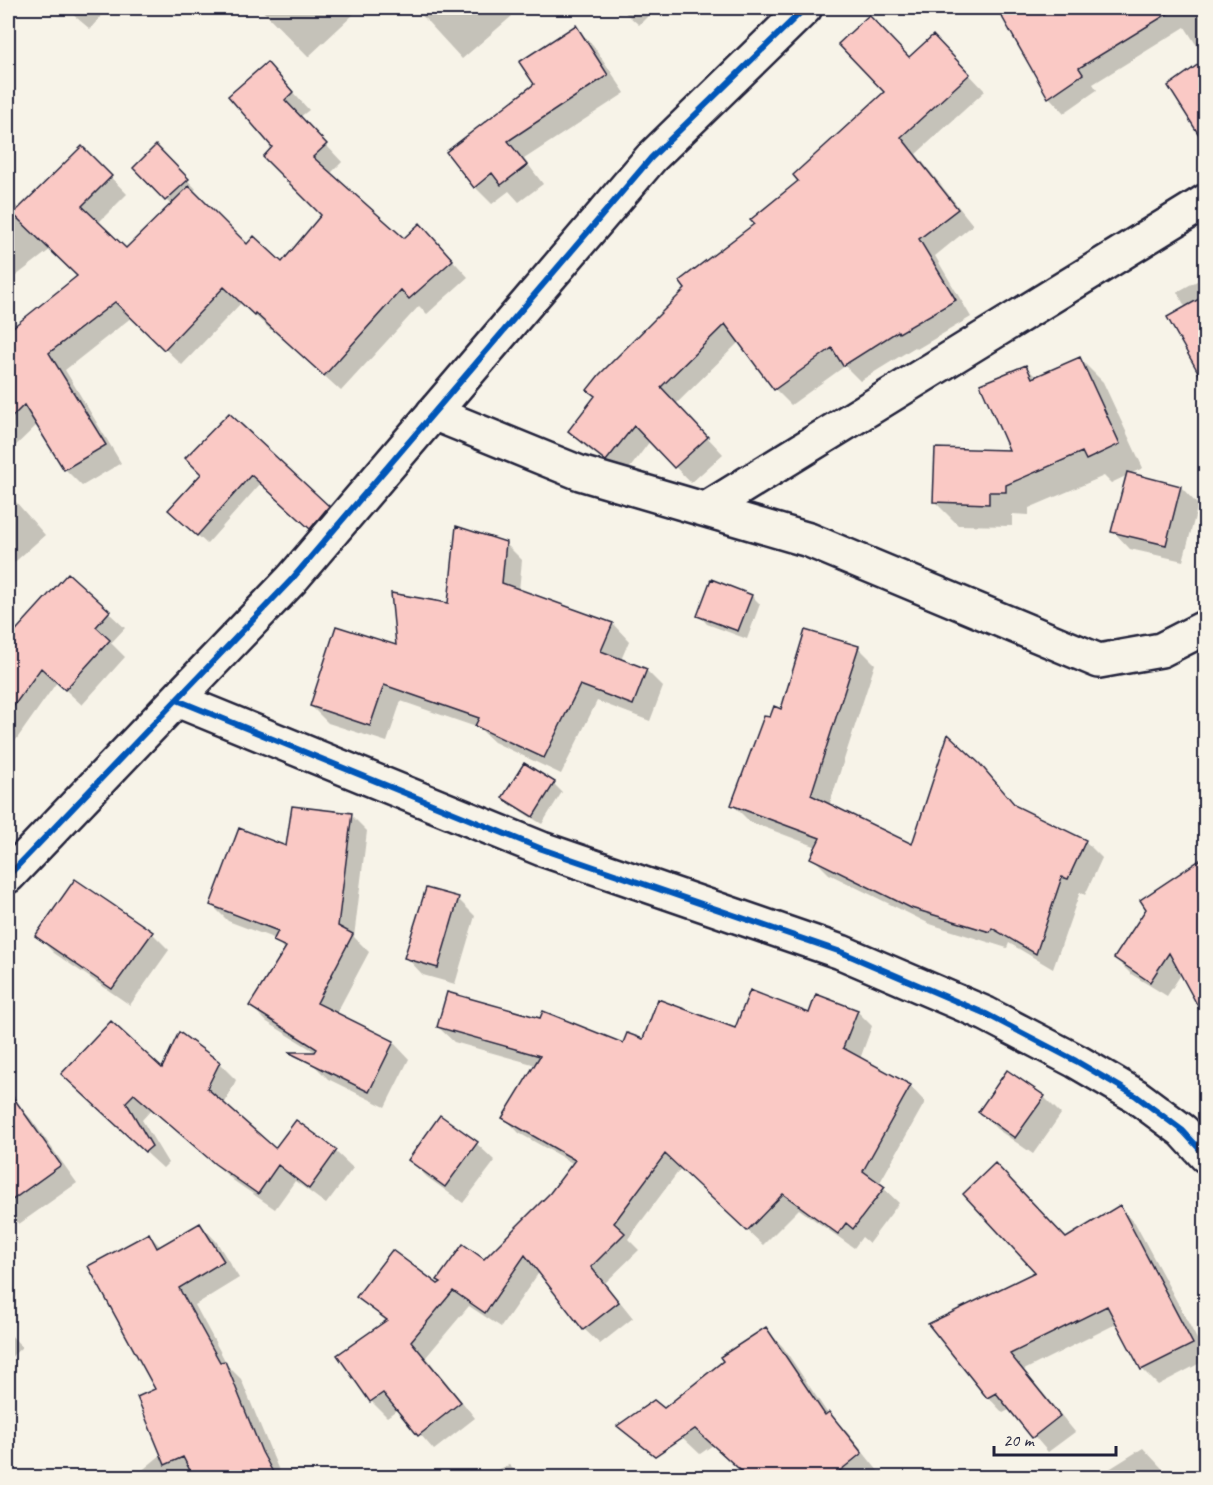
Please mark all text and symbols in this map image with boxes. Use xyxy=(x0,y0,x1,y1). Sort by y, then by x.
scale bar xyxy=(994,1419,1116,1457)
text: 20 m xyxy=(1003,1429,1036,1451)

